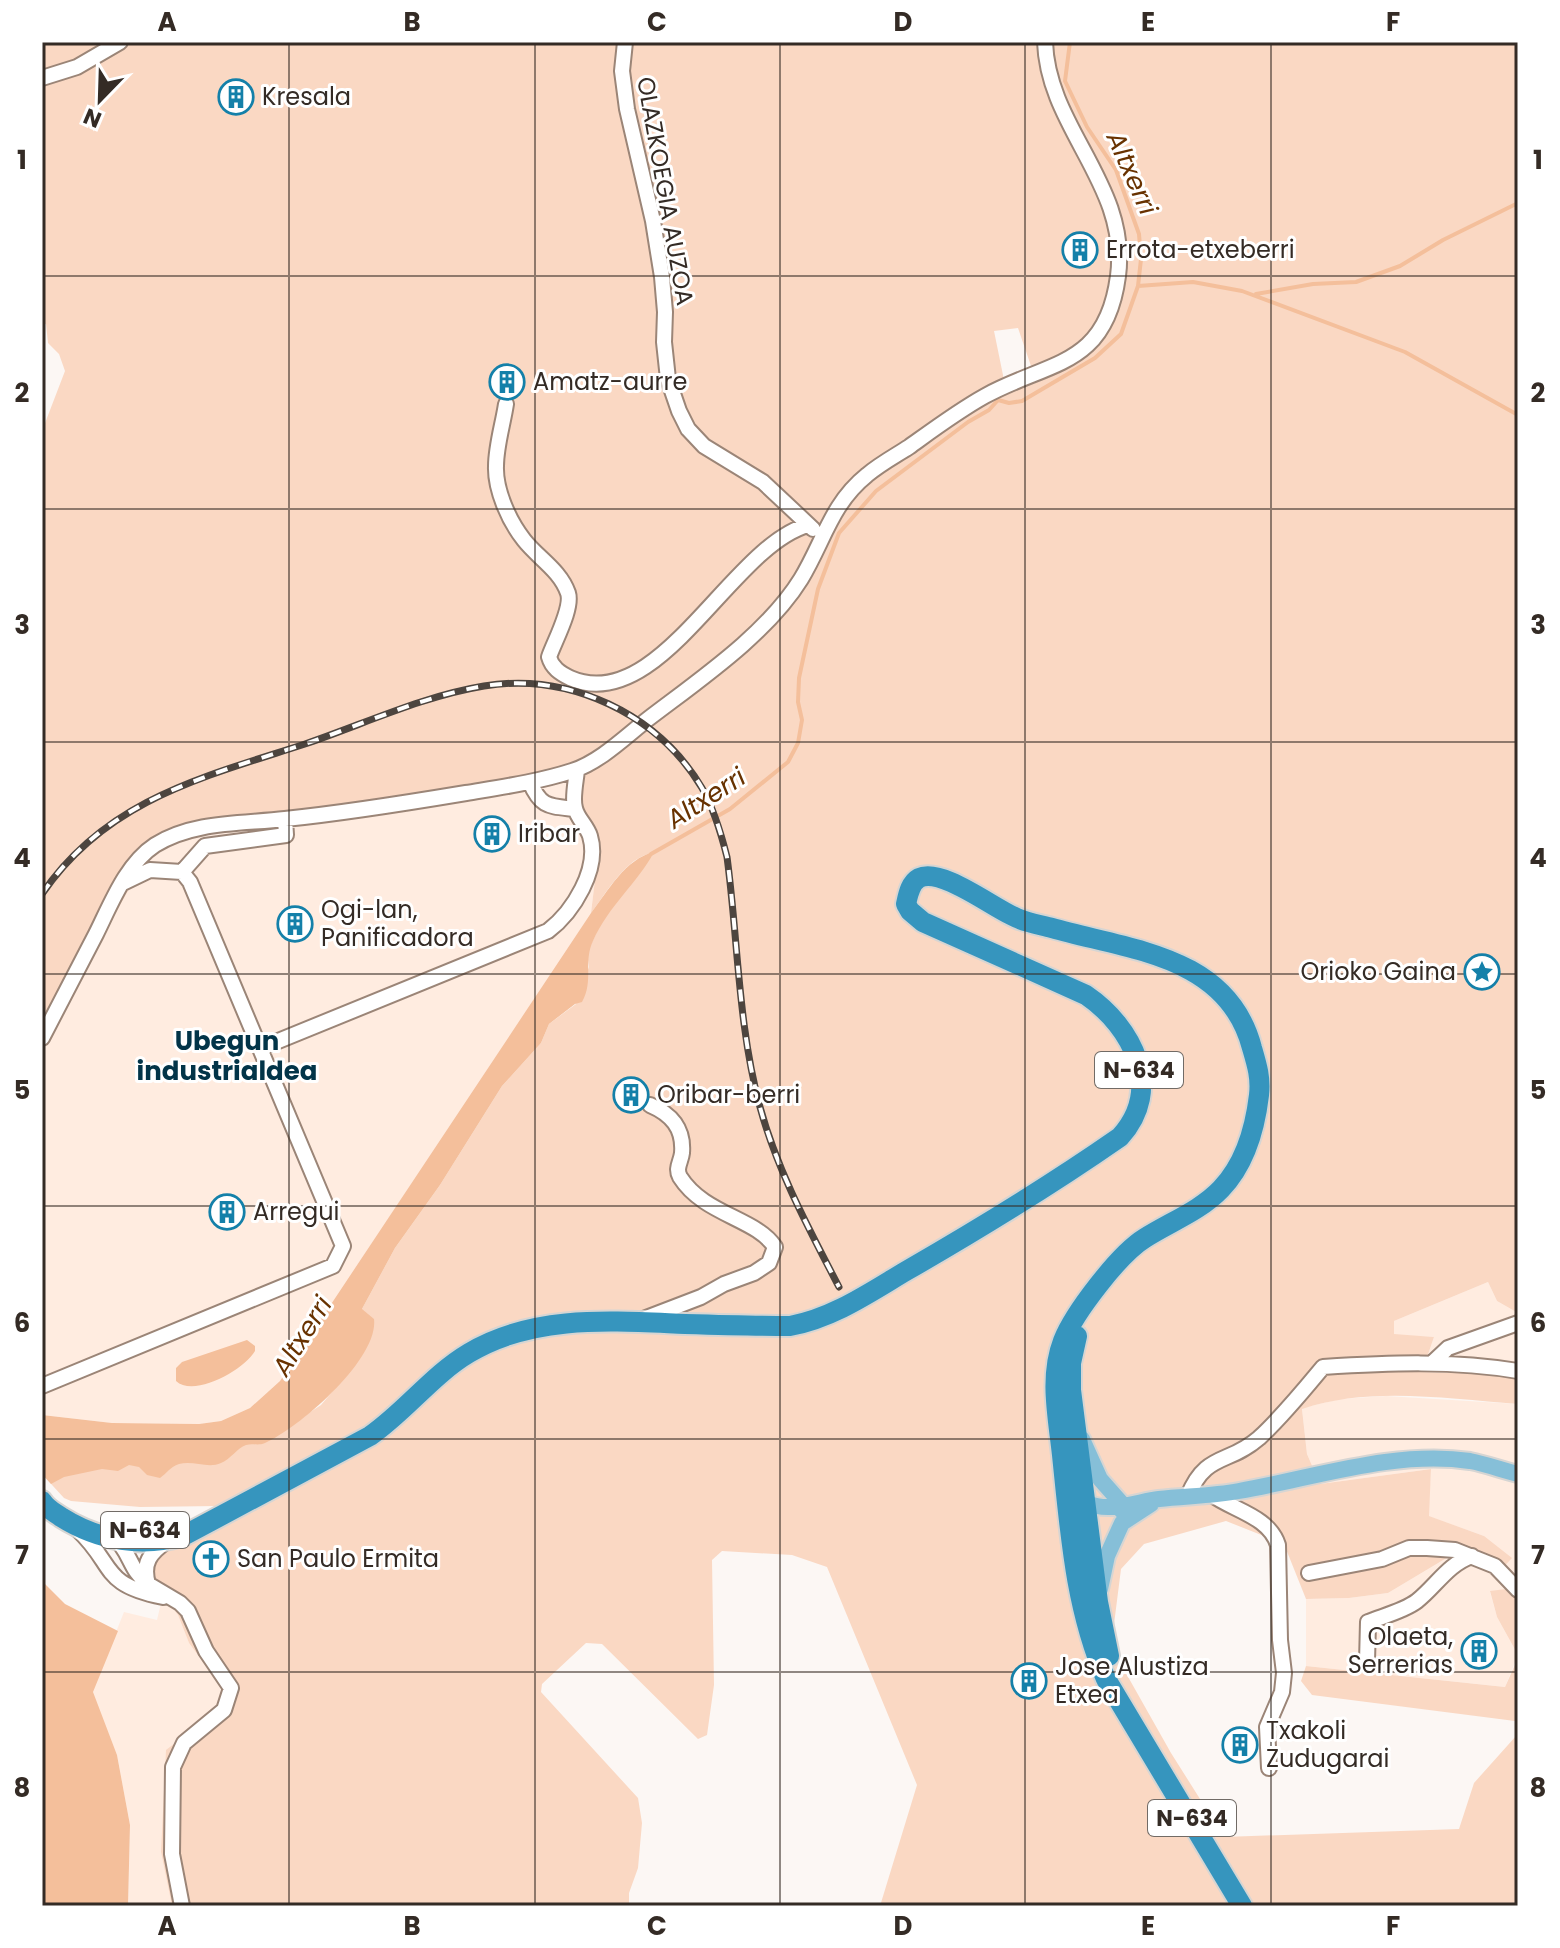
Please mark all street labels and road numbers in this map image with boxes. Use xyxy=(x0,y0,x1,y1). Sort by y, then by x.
street label: OLAZKOEGIA AUZOA xyxy=(629,74,702,308)
road number: N-634 xyxy=(1095,1052,1183,1088)
road number: N-634 xyxy=(101,1512,189,1548)
road number: N-634 xyxy=(1148,1800,1236,1836)

